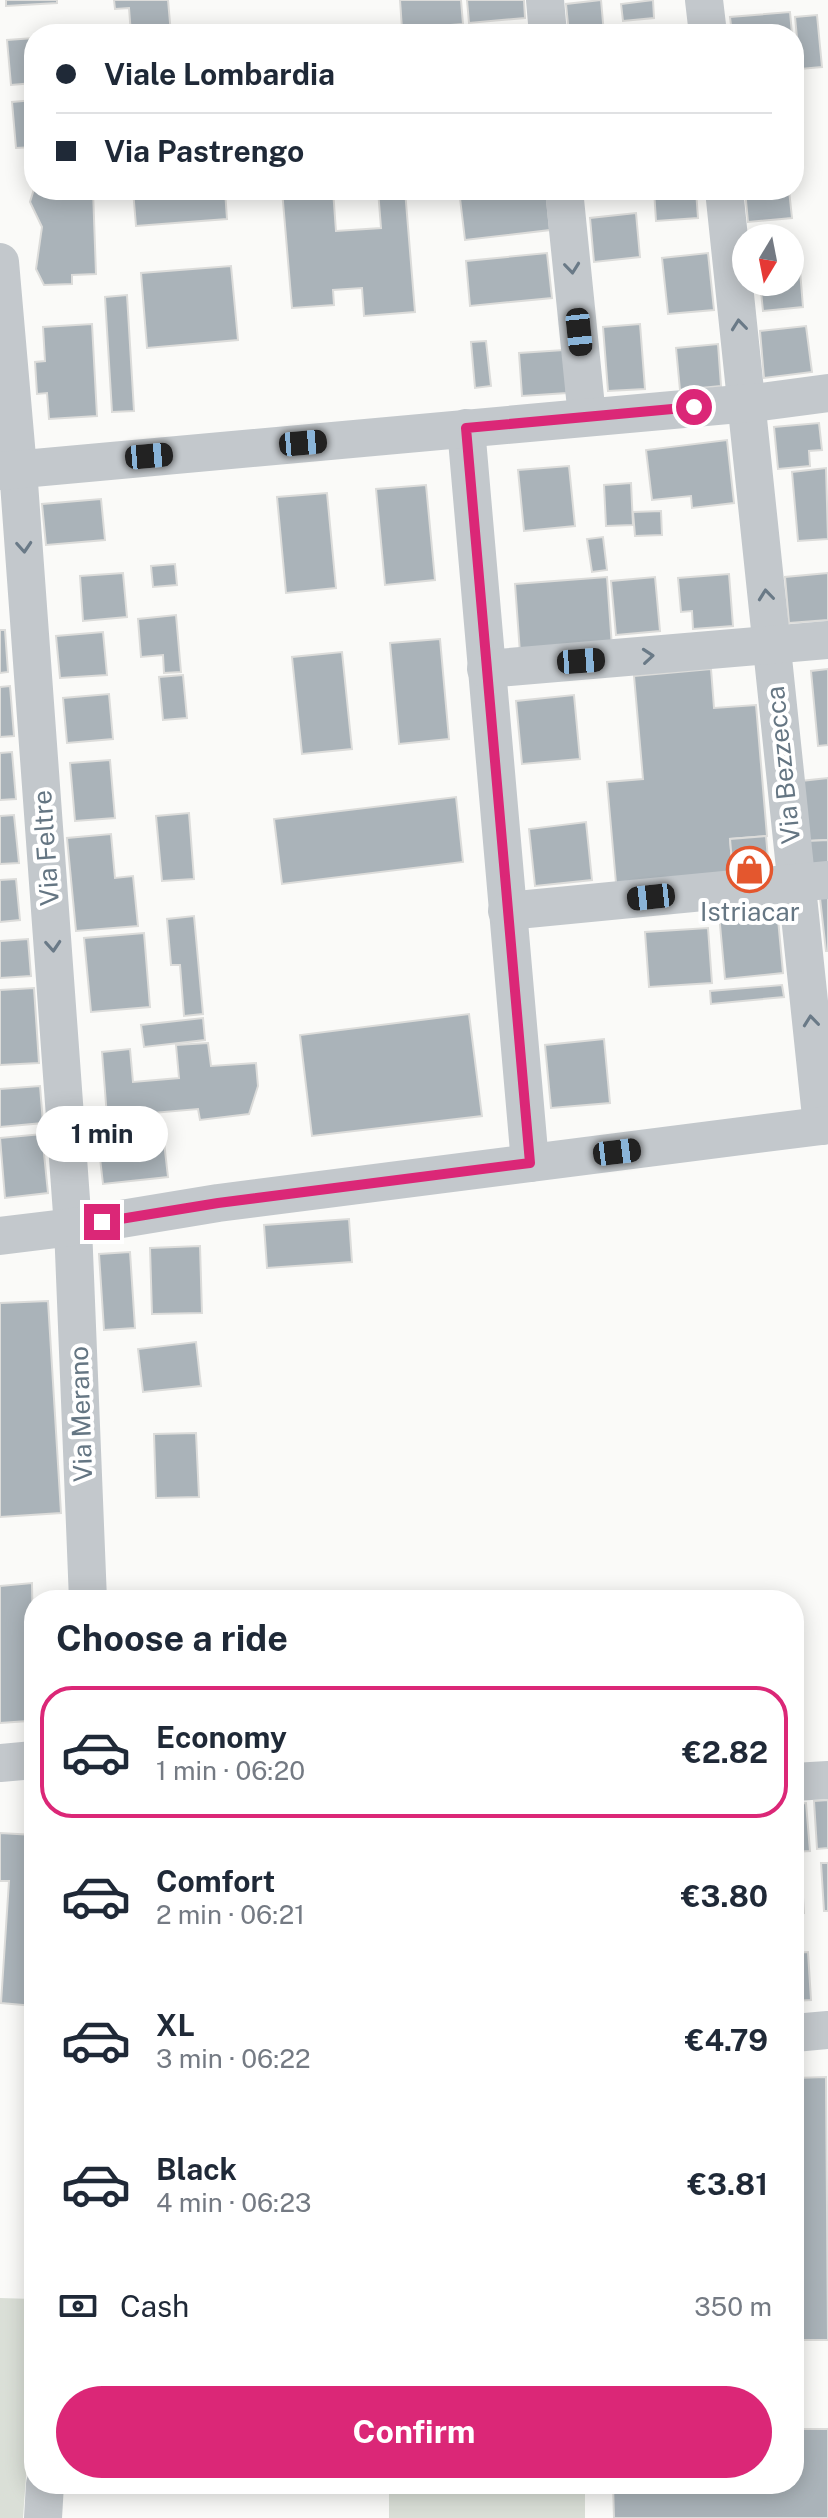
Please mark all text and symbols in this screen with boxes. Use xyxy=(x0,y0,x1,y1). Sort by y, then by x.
text: Viale Lombardia xyxy=(104,56,335,92)
text: Via Pastrengo xyxy=(104,133,304,169)
north arrow xyxy=(732,224,804,296)
map controls xyxy=(732,224,804,296)
one-way arrow xyxy=(564,262,581,275)
car xyxy=(565,307,593,357)
one-way arrow xyxy=(730,318,747,331)
route start xyxy=(676,389,712,425)
car xyxy=(278,429,328,457)
car xyxy=(124,442,174,470)
one-way arrow xyxy=(15,541,32,554)
one-way arrow xyxy=(757,588,774,601)
car xyxy=(556,647,606,675)
one-way arrow xyxy=(642,648,655,665)
street label: Via Bezzecca xyxy=(759,684,806,846)
street label: Via Feltre xyxy=(26,789,65,907)
shop icon: Istriacar xyxy=(726,845,774,893)
car xyxy=(626,883,676,911)
place label: Istriacar xyxy=(700,896,800,927)
one-way arrow xyxy=(45,940,62,953)
one-way arrow xyxy=(802,1014,819,1027)
callout: 1 min xyxy=(36,1106,168,1162)
text: 1 min xyxy=(71,1118,133,1149)
car xyxy=(592,1137,642,1167)
route end xyxy=(84,1204,120,1240)
street label: Via Merano xyxy=(63,1346,98,1483)
text: Choose a ride xyxy=(56,1617,288,1659)
icon: car xyxy=(60,1716,132,1788)
text: Economy xyxy=(156,1719,287,1755)
text: €2.82 xyxy=(682,1734,768,1770)
text: 1 min · 06:20 xyxy=(156,1755,305,1786)
icon: car xyxy=(60,1860,132,1932)
text: Comfort xyxy=(156,1863,275,1899)
text: €3.80 xyxy=(681,1878,768,1914)
text: 2 min · 06:21 xyxy=(156,1899,305,1930)
icon: car xyxy=(60,2004,132,2076)
text: XL xyxy=(156,2007,195,2043)
text: €4.79 xyxy=(685,2022,768,2058)
text: 3 min · 06:22 xyxy=(156,2043,311,2074)
icon: car xyxy=(60,2148,132,2220)
text: Black xyxy=(156,2151,237,2187)
text: €3.81 xyxy=(687,2166,768,2202)
text: 4 min · 06:23 xyxy=(156,2187,311,2218)
icon: cash xyxy=(56,2284,100,2328)
text: Cash xyxy=(120,2288,189,2324)
text: 350 m xyxy=(694,2291,772,2322)
button: Confirm xyxy=(56,2386,772,2478)

